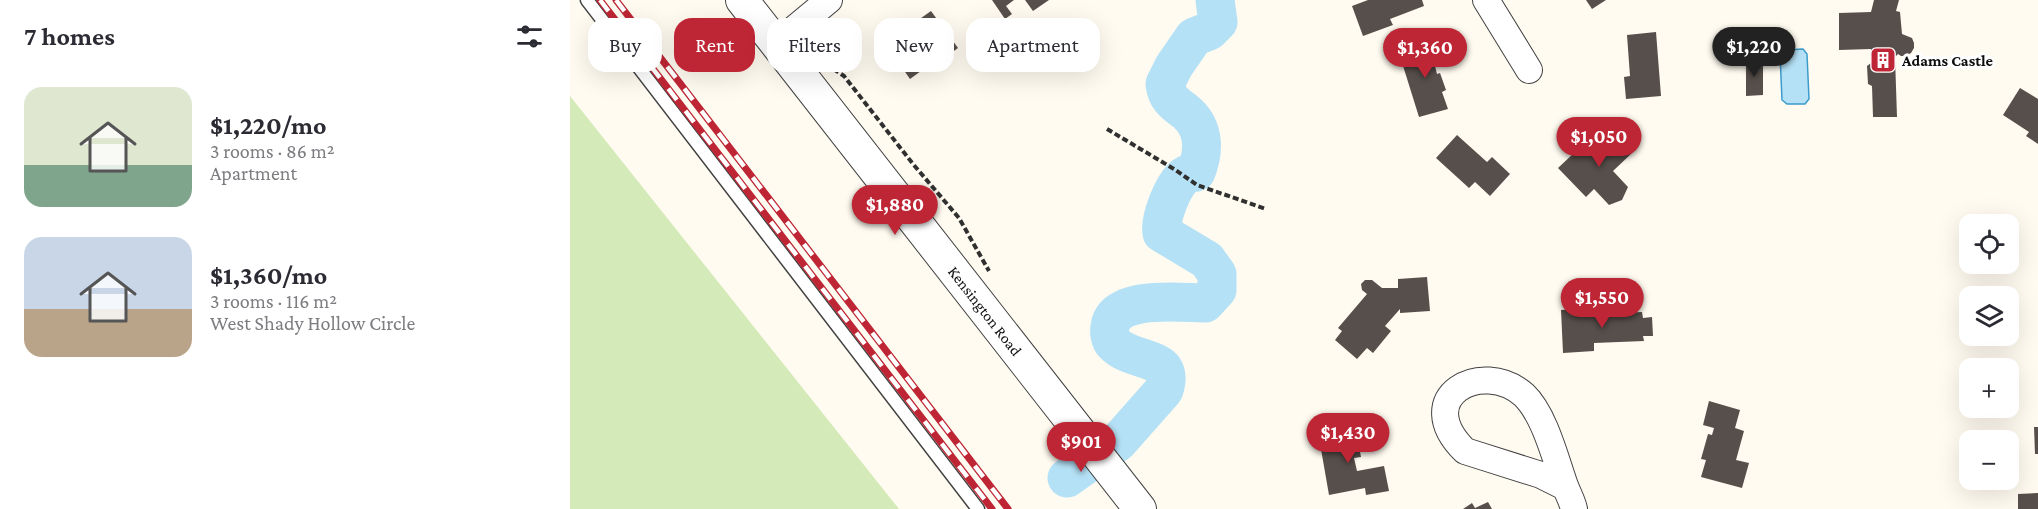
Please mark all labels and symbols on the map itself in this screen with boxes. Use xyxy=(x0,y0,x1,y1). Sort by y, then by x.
pin: $1,220 xyxy=(1705,27,1803,78)
pin: $1,360 xyxy=(1376,28,1474,79)
building icon: Adams Castle xyxy=(1868,45,1898,75)
place label: Adams Castle xyxy=(1901,52,1994,69)
pin: $1,050 xyxy=(1550,117,1648,168)
pin: $1,880 xyxy=(846,185,944,236)
street label: Kensington Road xyxy=(944,263,1025,360)
pin: $1,550 xyxy=(1553,278,1651,329)
pin: $1,430 xyxy=(1299,413,1397,464)
pin: $901 xyxy=(1045,422,1117,473)

